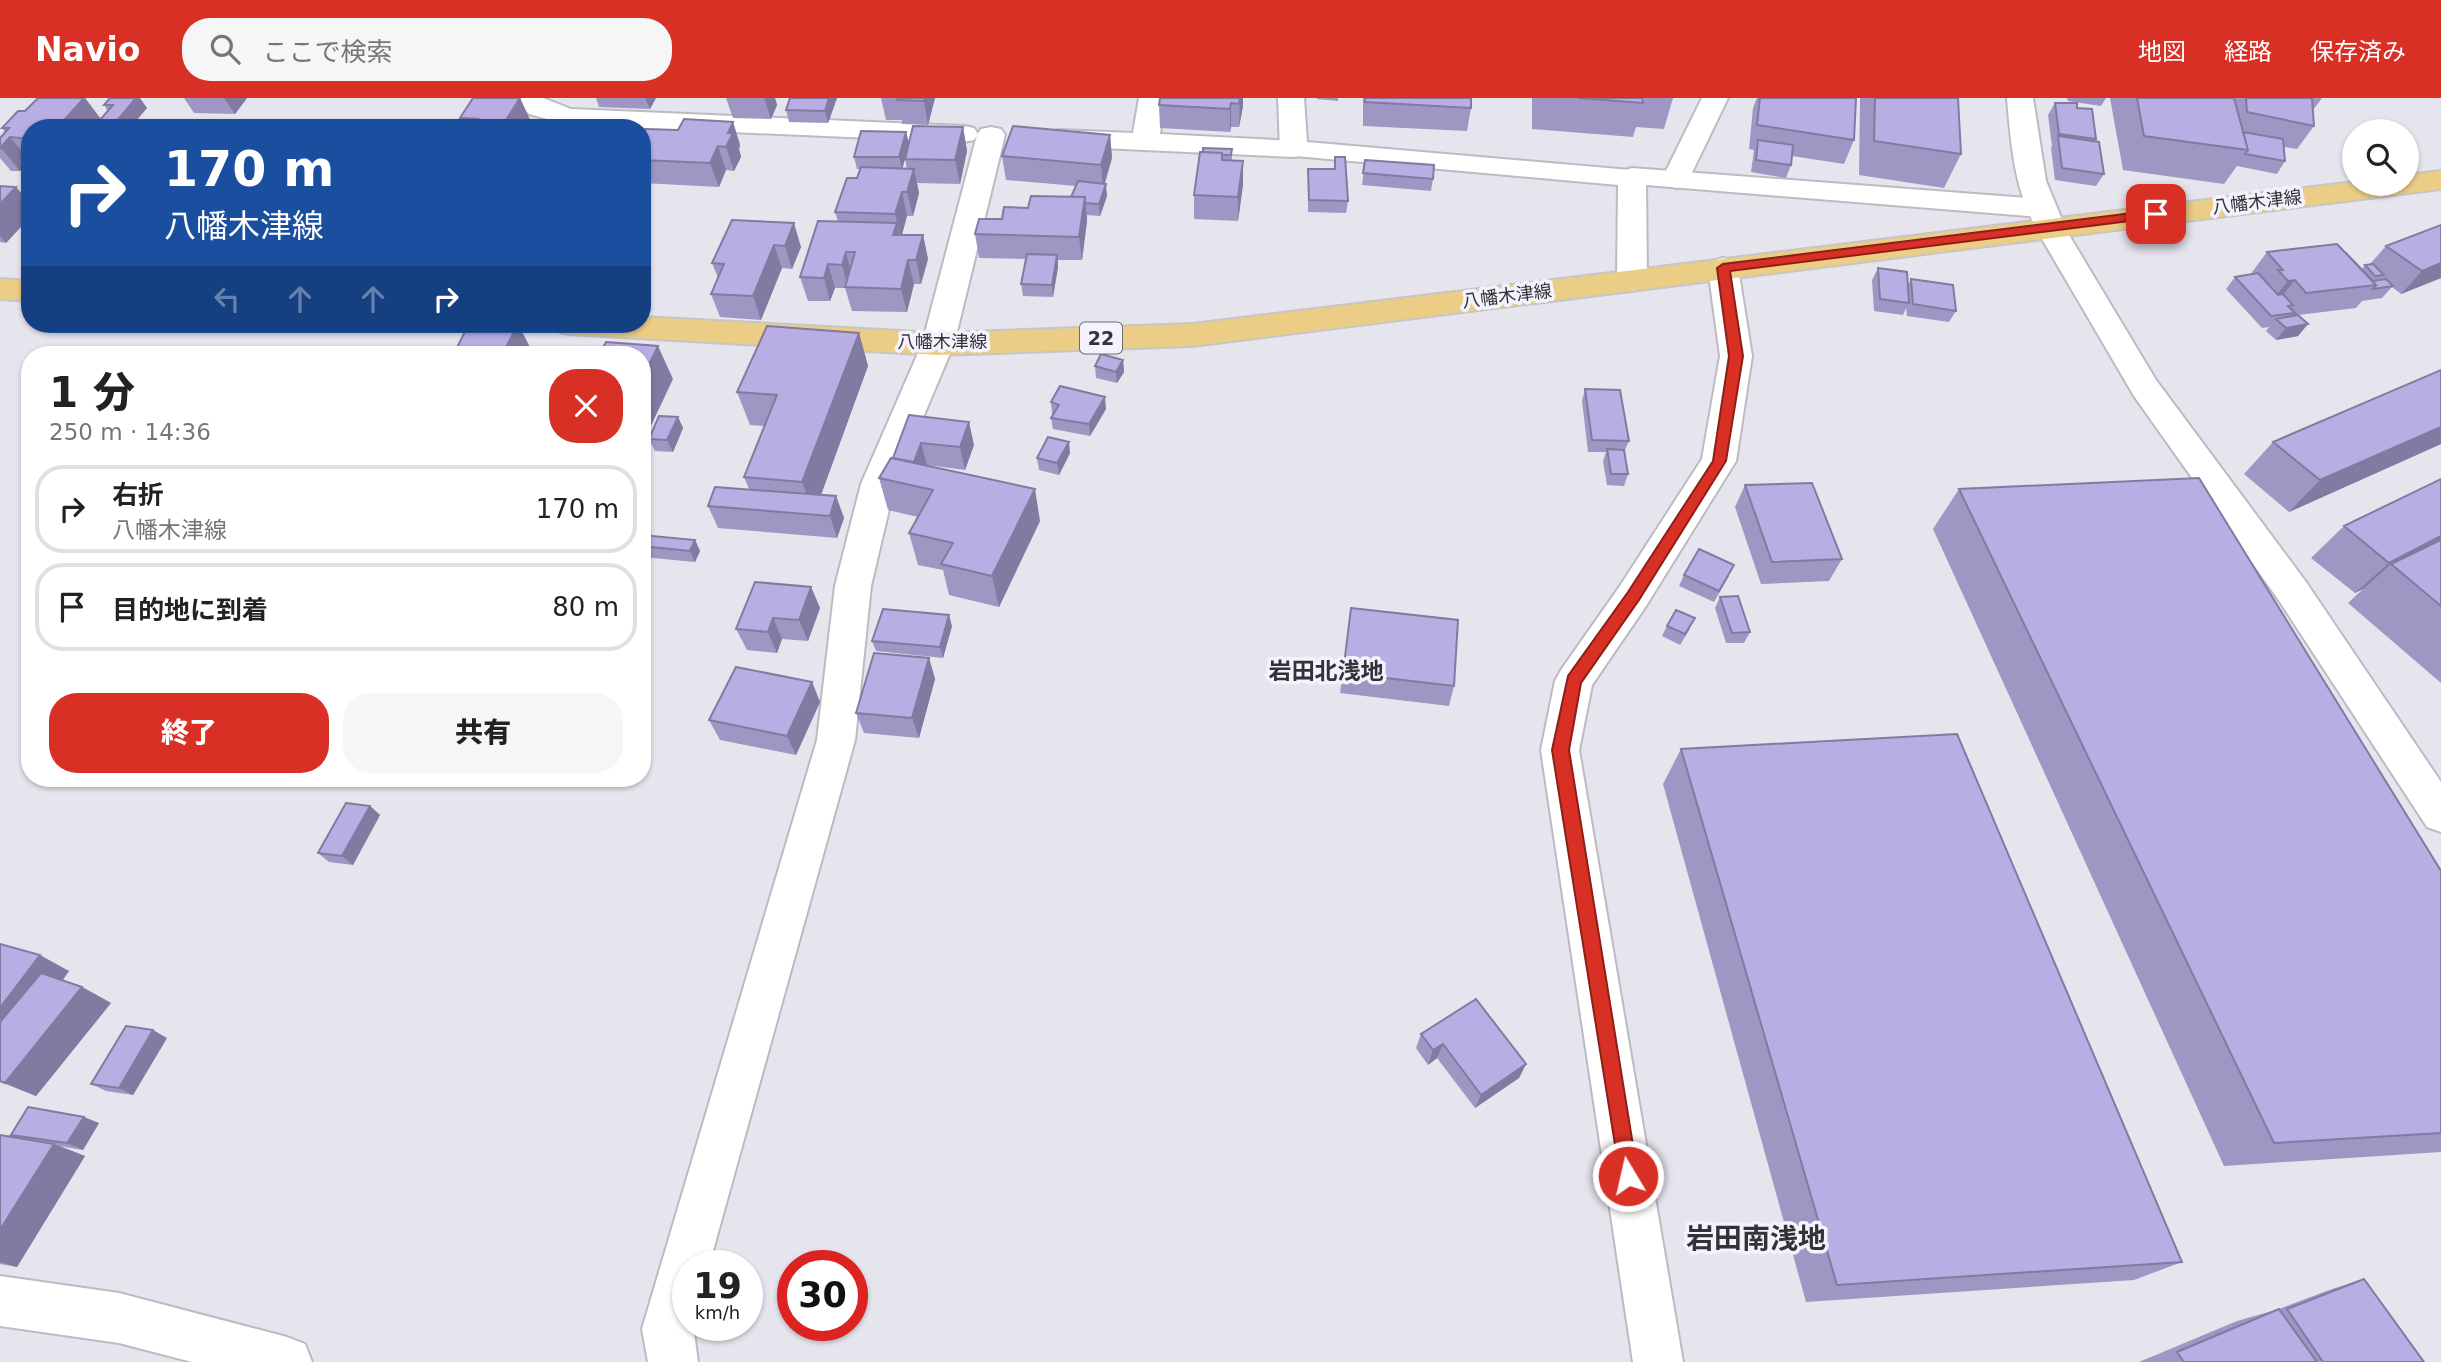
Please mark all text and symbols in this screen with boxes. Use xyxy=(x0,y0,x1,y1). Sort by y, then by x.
search box xyxy=(182,18,672,81)
text: Navio xyxy=(35,30,140,69)
icon: search xyxy=(206,30,244,68)
text: ここで検索 xyxy=(262,37,392,67)
text: 地図 xyxy=(2138,38,2186,66)
text: 経路 xyxy=(2224,38,2272,66)
text: 保存済み xyxy=(2310,38,2406,66)
map controls xyxy=(2342,119,2419,196)
button: search xyxy=(2342,119,2419,196)
text: 170 m xyxy=(164,141,334,198)
icon: right xyxy=(49,147,140,238)
pin xyxy=(2126,184,2186,244)
street label: 八幡木津線 xyxy=(2211,186,2303,217)
icon: arrive xyxy=(2137,195,2175,233)
text: 八幡木津線 xyxy=(164,207,324,245)
icon: left xyxy=(208,280,246,318)
icon: ahead xyxy=(281,280,319,318)
icon: ahead xyxy=(354,280,392,318)
icon: right xyxy=(427,280,465,318)
street label: 八幡木津線 xyxy=(1461,280,1553,311)
road number: 22 xyxy=(1080,322,1122,354)
street label: 八幡木津線 xyxy=(897,331,987,352)
text: 1 分 xyxy=(49,368,135,417)
button: close xyxy=(549,369,623,443)
text: 250 m · 14:36 xyxy=(49,419,211,445)
text: 右折 xyxy=(112,480,164,510)
icon: right xyxy=(53,490,91,528)
text: 170 m xyxy=(536,494,619,524)
text: 八幡木津線 xyxy=(112,517,227,543)
icon: arrive xyxy=(53,588,91,626)
text: 80 m xyxy=(552,592,619,622)
text: 目的地に到着 xyxy=(112,595,268,625)
district label: 岩田北浅地 xyxy=(1269,658,1384,684)
button: 終了 xyxy=(49,693,329,773)
button: 共有 xyxy=(343,693,623,773)
position arrow xyxy=(1591,1139,1665,1213)
district label: 岩田南浅地 xyxy=(1686,1222,1826,1255)
speed limit sign: 30 xyxy=(777,1250,868,1341)
text: 19 xyxy=(693,1266,742,1306)
text: km/h xyxy=(695,1302,740,1323)

